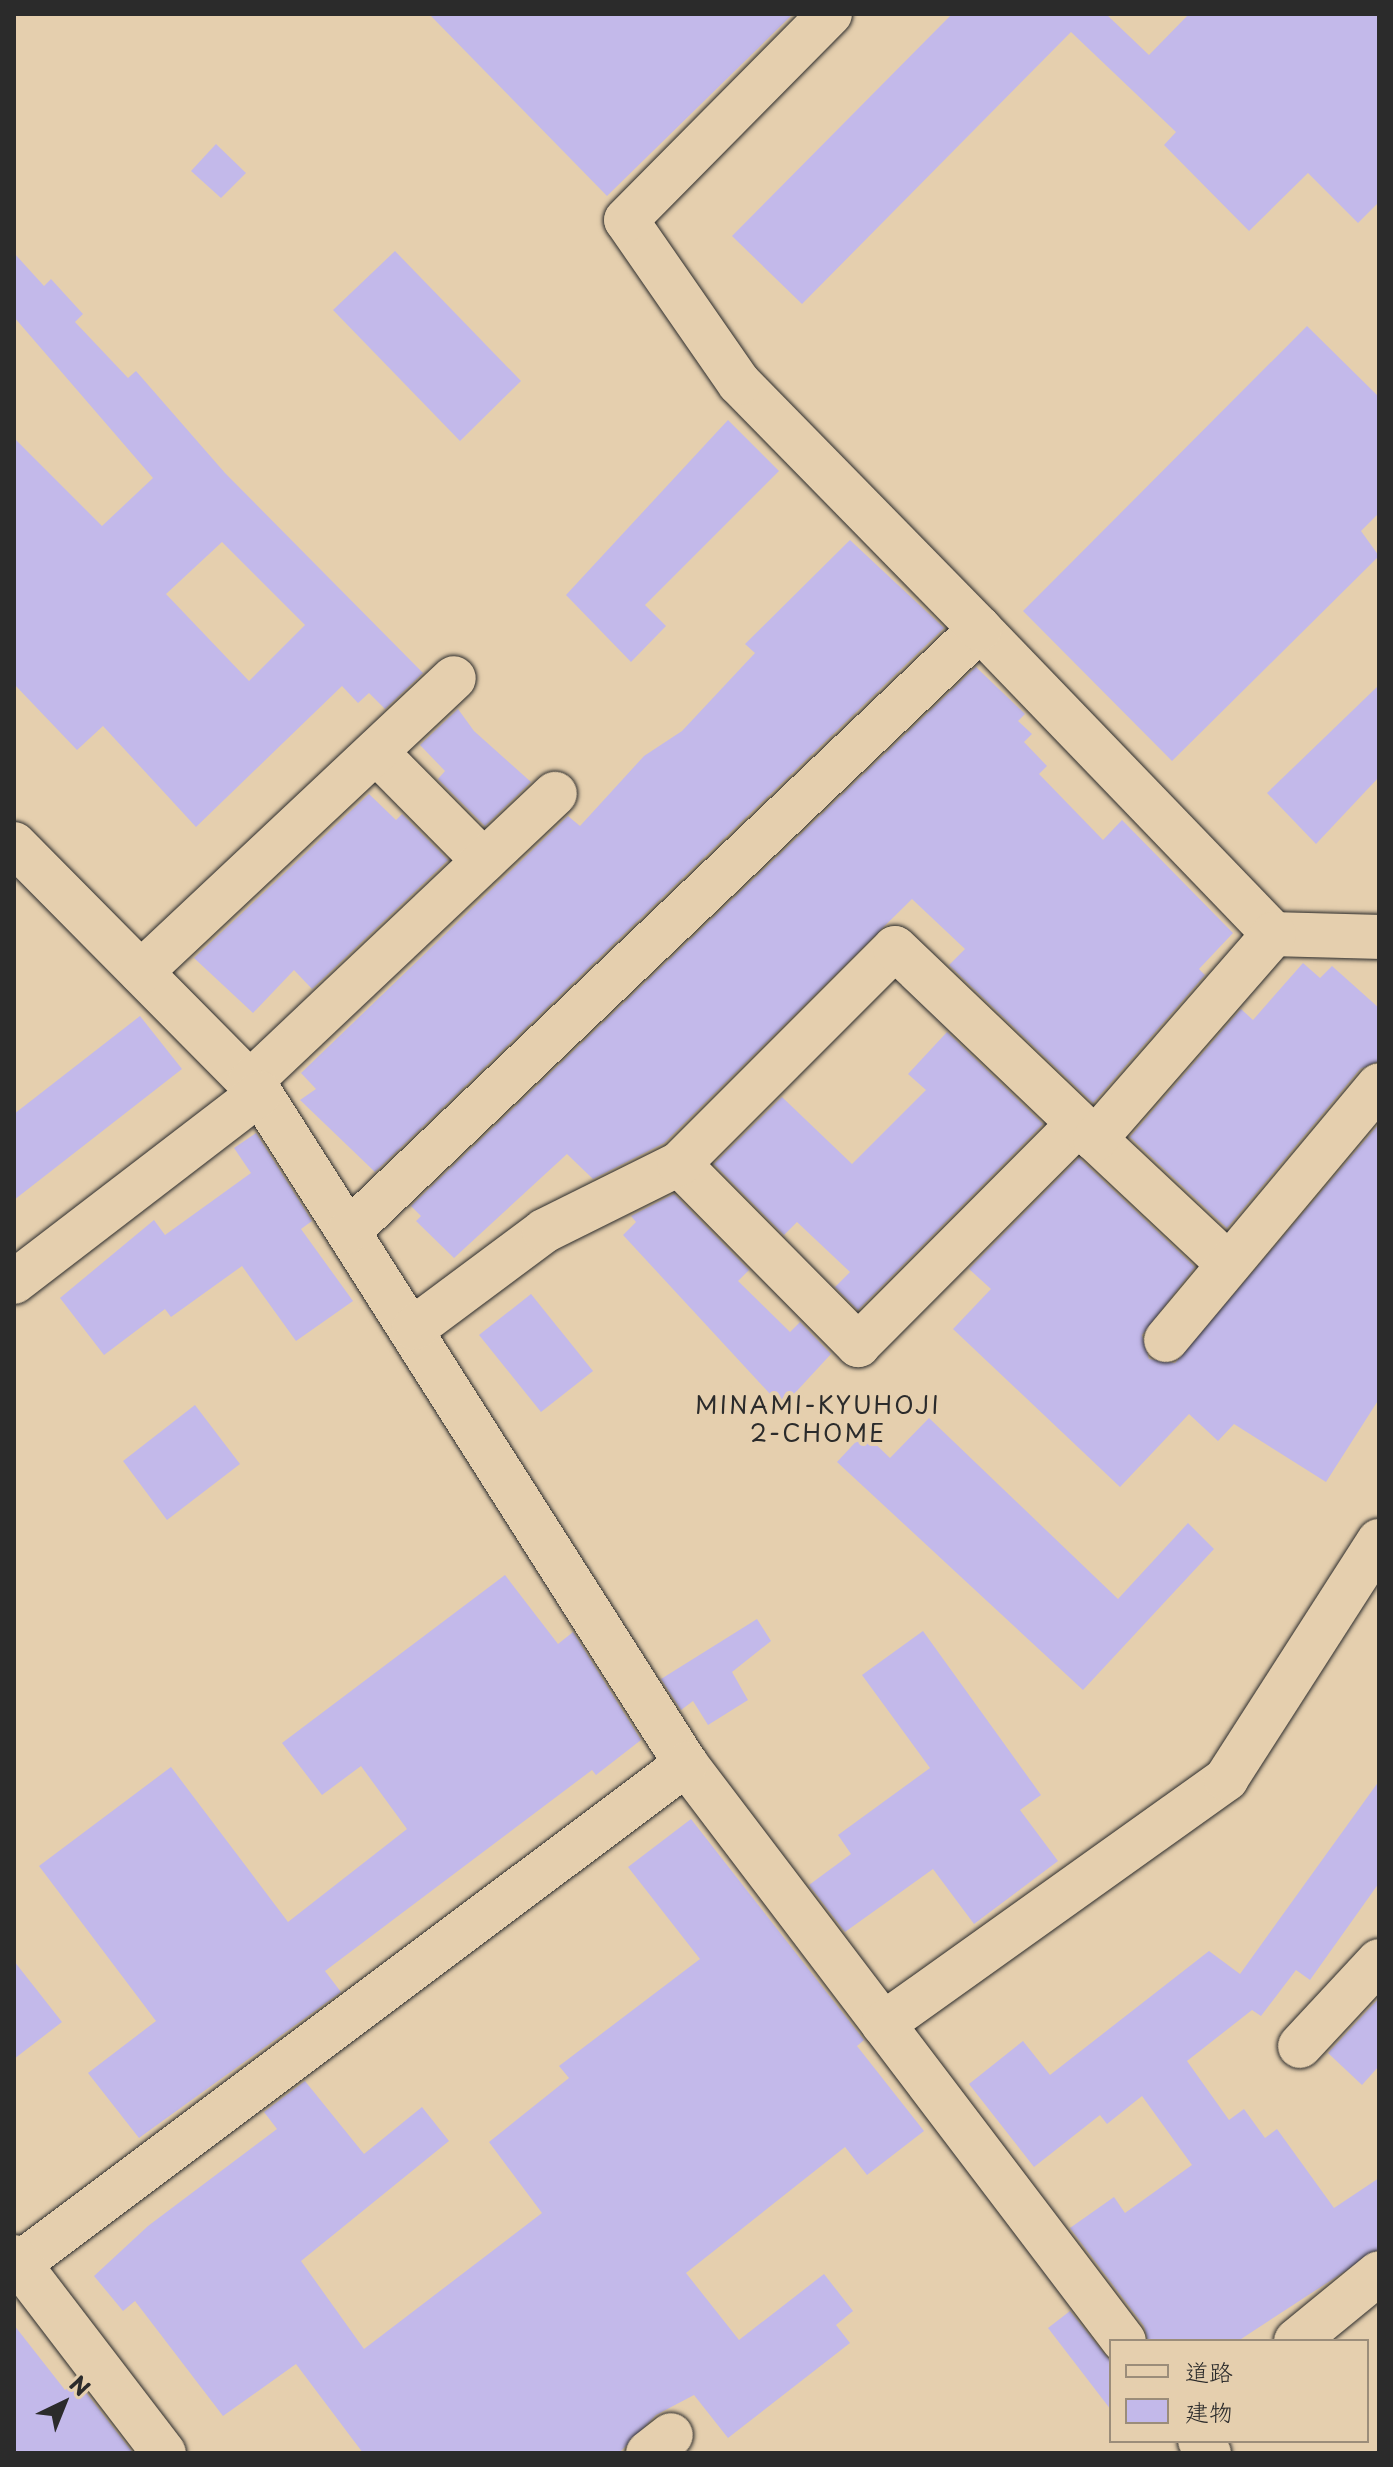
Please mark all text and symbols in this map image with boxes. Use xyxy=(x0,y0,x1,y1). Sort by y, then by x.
district label: MINAMI-KYUHOJI 2-CHOME xyxy=(696,1391,940,1447)
legend xyxy=(1109,2339,1369,2443)
text: 道路 xyxy=(1185,2353,1233,2389)
north arrow xyxy=(24,2363,104,2443)
text: N xyxy=(63,2367,98,2403)
text: 建物 xyxy=(1185,2393,1233,2429)

